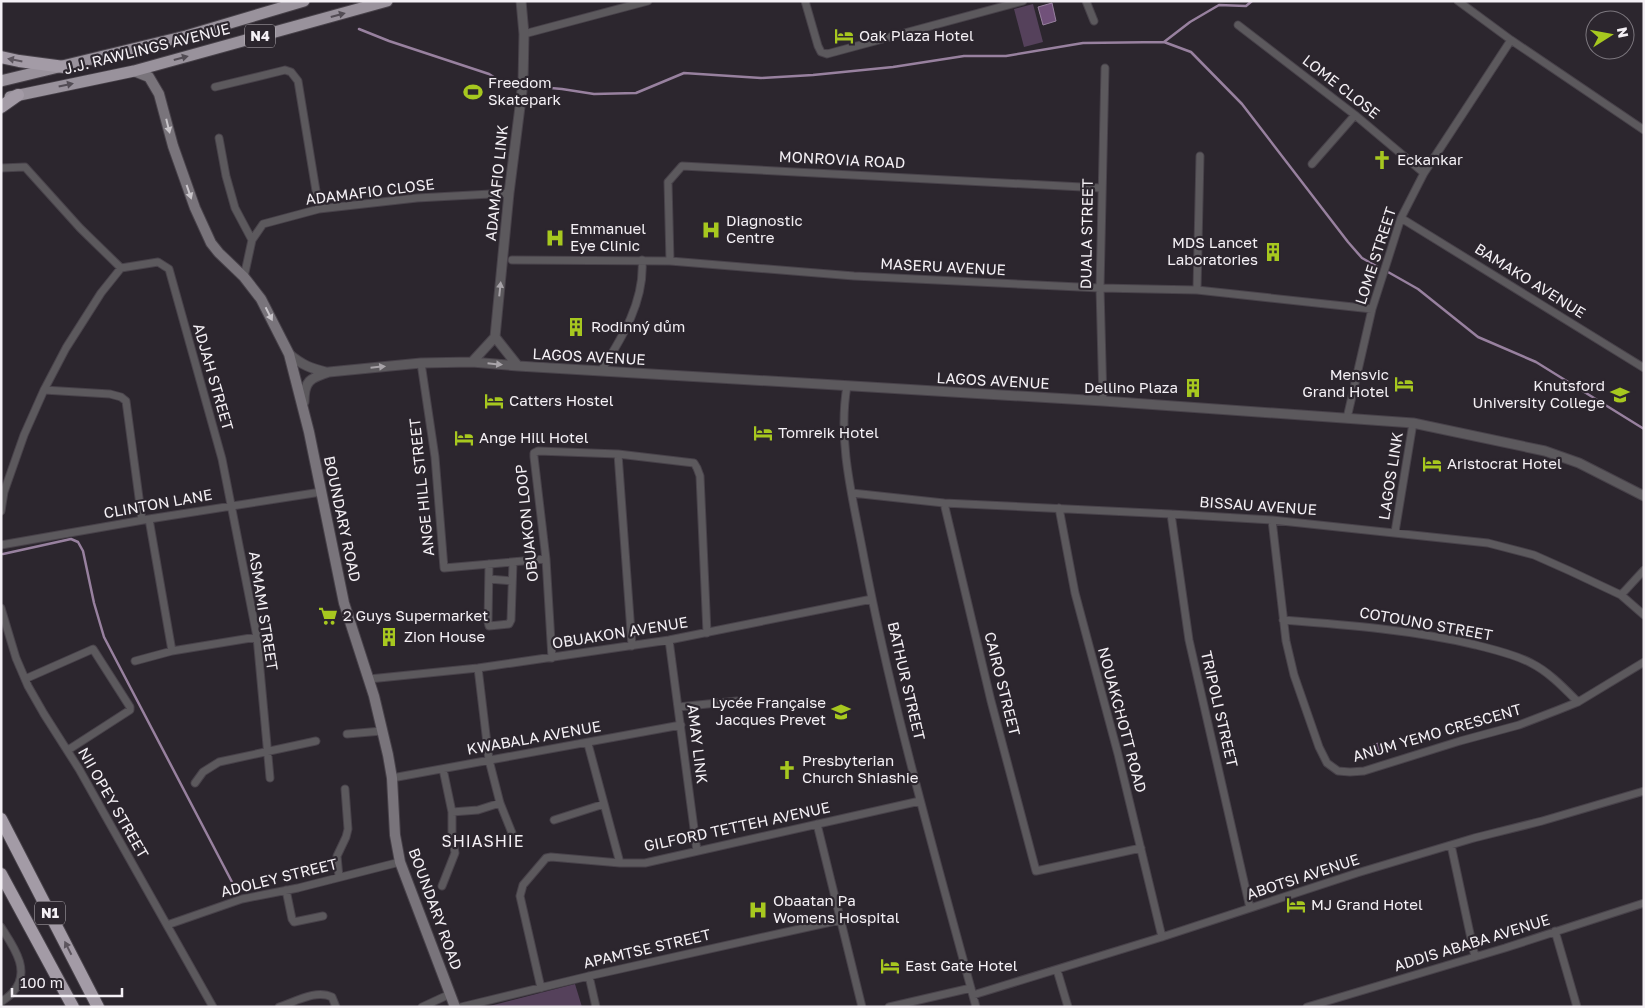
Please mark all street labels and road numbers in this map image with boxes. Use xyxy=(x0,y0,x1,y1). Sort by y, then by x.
street label: J.J. RAWLINGS AVENUE xyxy=(62,19,232,77)
road number: N4 xyxy=(245,24,275,48)
street label: LOME CLOSE xyxy=(1299,51,1384,122)
street label: ADAMAFIO LINK xyxy=(481,124,511,242)
street label: MONROVIA ROAD xyxy=(778,147,906,171)
street label: ADAMAFIO CLOSE xyxy=(304,174,435,208)
street label: DUALA STREET xyxy=(1076,179,1096,289)
street label: LOME STREET xyxy=(1351,205,1399,307)
street label: BAMAKO AVENUE xyxy=(1472,239,1589,321)
street label: MASERU AVENUE xyxy=(880,254,1006,278)
street label: ADJAH STREET xyxy=(190,321,238,432)
street label: LAGOS AVENUE xyxy=(532,344,646,368)
street label: LAGOS AVENUE xyxy=(936,368,1050,392)
street label: ANGE HILL STREET xyxy=(405,417,437,557)
street label: LAGOS LINK xyxy=(1374,431,1406,521)
street label: BOUNDARY ROAD xyxy=(321,454,365,583)
street label: OBUAKON LOOP xyxy=(511,463,541,583)
street label: CLINTON LANE xyxy=(102,485,213,521)
street label: BISSAU AVENUE xyxy=(1199,492,1317,518)
street label: ASMAMI STREET xyxy=(246,550,282,672)
street label: COTOUNO STREET xyxy=(1358,602,1494,644)
street label: OBUAKON AVENUE xyxy=(551,612,689,652)
street label: BATHUR STREET xyxy=(885,620,929,742)
street label: CAIRO STREET xyxy=(981,630,1025,738)
street label: NOUAKCHOTT ROAD xyxy=(1095,645,1151,795)
street label: TRIPOLI STREET xyxy=(1198,649,1242,769)
street label: ANUM YEMO CRESCENT xyxy=(1350,699,1523,765)
street label: AMAY LINK xyxy=(684,703,712,785)
street label: KWABALA AVENUE xyxy=(465,716,602,758)
street label: NII OPEY STREET xyxy=(75,744,153,861)
street label: GILFORD TETTEH AVENUE xyxy=(642,797,831,855)
street label: BOUNDARY ROAD xyxy=(406,845,466,972)
street label: ABOTSI AVENUE xyxy=(1244,849,1361,903)
street label: ADOLEY STREET xyxy=(219,854,339,900)
road number: N1 xyxy=(35,901,65,924)
street label: ADDIS ABABA AVENUE xyxy=(1392,910,1552,974)
street label: APAMTSE STREET xyxy=(581,925,712,971)

